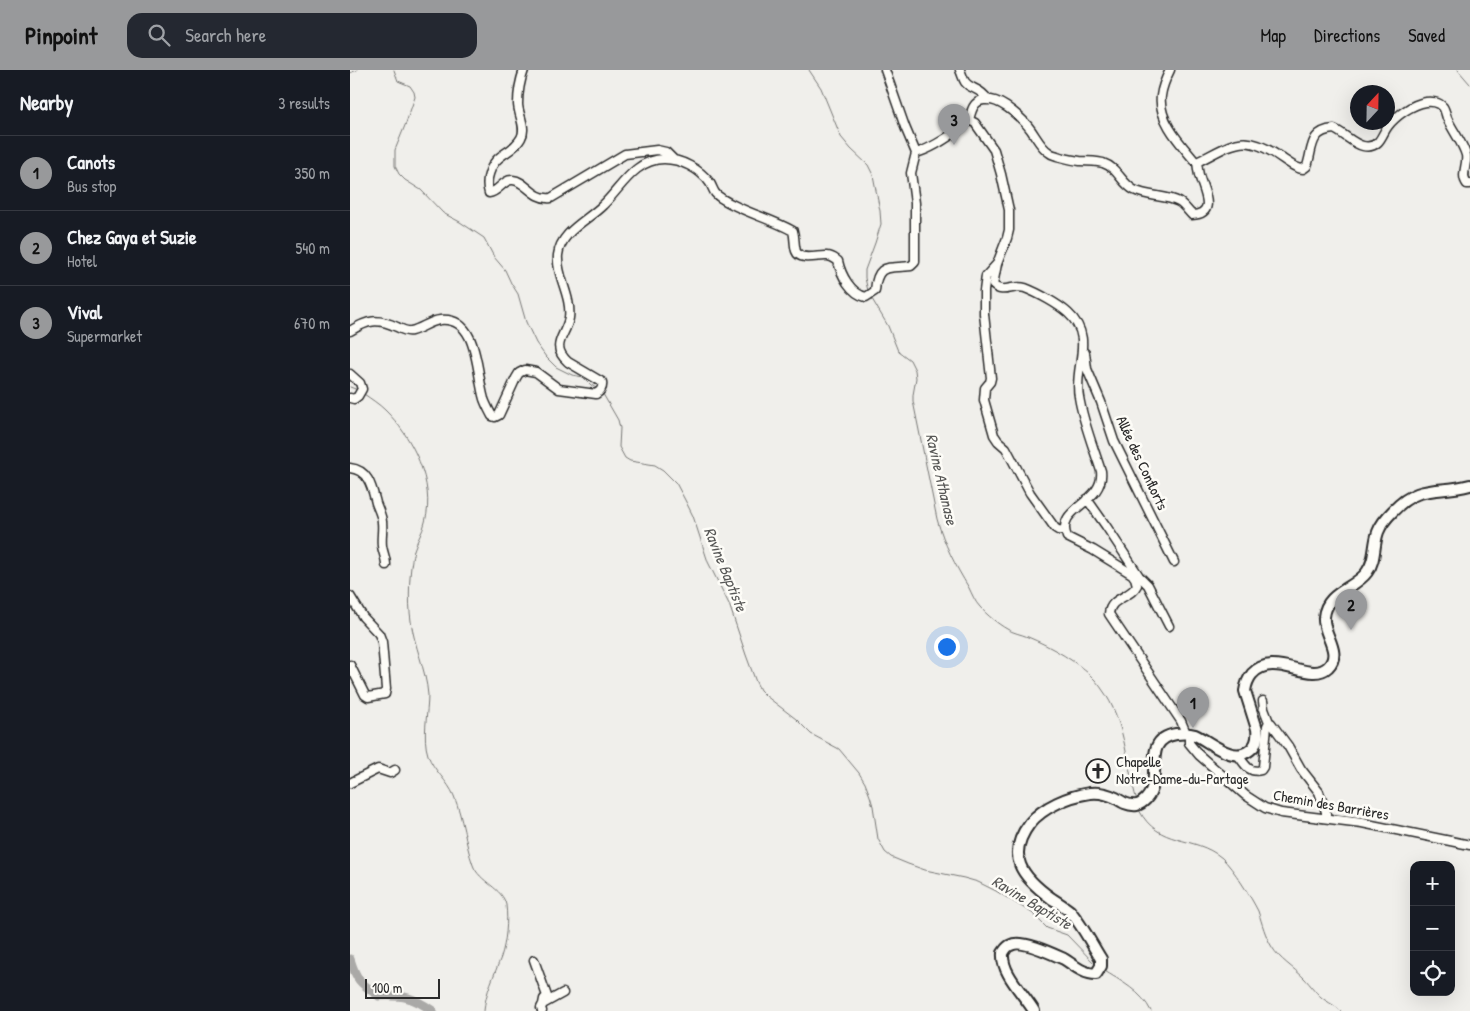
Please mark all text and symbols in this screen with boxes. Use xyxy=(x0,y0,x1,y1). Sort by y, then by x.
search box xyxy=(127,13,477,58)
text: Pinpoint xyxy=(25,19,97,51)
icon: search xyxy=(145,21,173,49)
text: Search here xyxy=(185,22,266,48)
text: Map xyxy=(1261,23,1286,48)
text: Directions xyxy=(1314,23,1380,48)
text: Saved xyxy=(1408,23,1445,48)
north arrow xyxy=(1350,85,1395,130)
text: Nearby xyxy=(20,88,73,117)
text: 3 results xyxy=(278,92,330,114)
pin: 3 xyxy=(938,104,970,145)
text: Canots xyxy=(67,149,115,175)
text: 1 xyxy=(33,162,39,184)
text: 350 m xyxy=(294,162,330,184)
text: Bus stop xyxy=(67,175,116,197)
text: Chez Gaya et Suzie xyxy=(67,224,197,250)
text: 2 xyxy=(32,237,40,259)
text: 540 m xyxy=(296,237,330,259)
text: Hotel xyxy=(67,250,97,272)
text: Vival xyxy=(67,299,102,325)
text: 3 xyxy=(32,312,40,334)
text: 670 m xyxy=(294,312,330,334)
text: Supermarket xyxy=(67,325,142,347)
street label: Allée des Conflorts xyxy=(1111,412,1174,514)
water label: Ravine Athanase xyxy=(921,431,963,527)
water label: Ravine Baptiste xyxy=(699,524,753,615)
pin: 2 xyxy=(1335,589,1367,630)
your location xyxy=(934,634,960,660)
pin: 1 xyxy=(1177,687,1209,728)
place label: Chapelle Notre-Dame-du-Partage xyxy=(1116,751,1249,789)
church icon: Chapelle Notre-Dame-du-Partage xyxy=(1085,758,1111,784)
street label: Chemin des Barrières xyxy=(1272,784,1391,825)
map controls xyxy=(1410,861,1455,996)
button: + xyxy=(1410,861,1455,906)
water label: Ravine Baptiste xyxy=(988,870,1076,935)
button: − xyxy=(1410,906,1455,951)
button: locate xyxy=(1410,951,1455,996)
scale bar xyxy=(365,976,440,999)
text: 100 m xyxy=(372,978,402,997)

